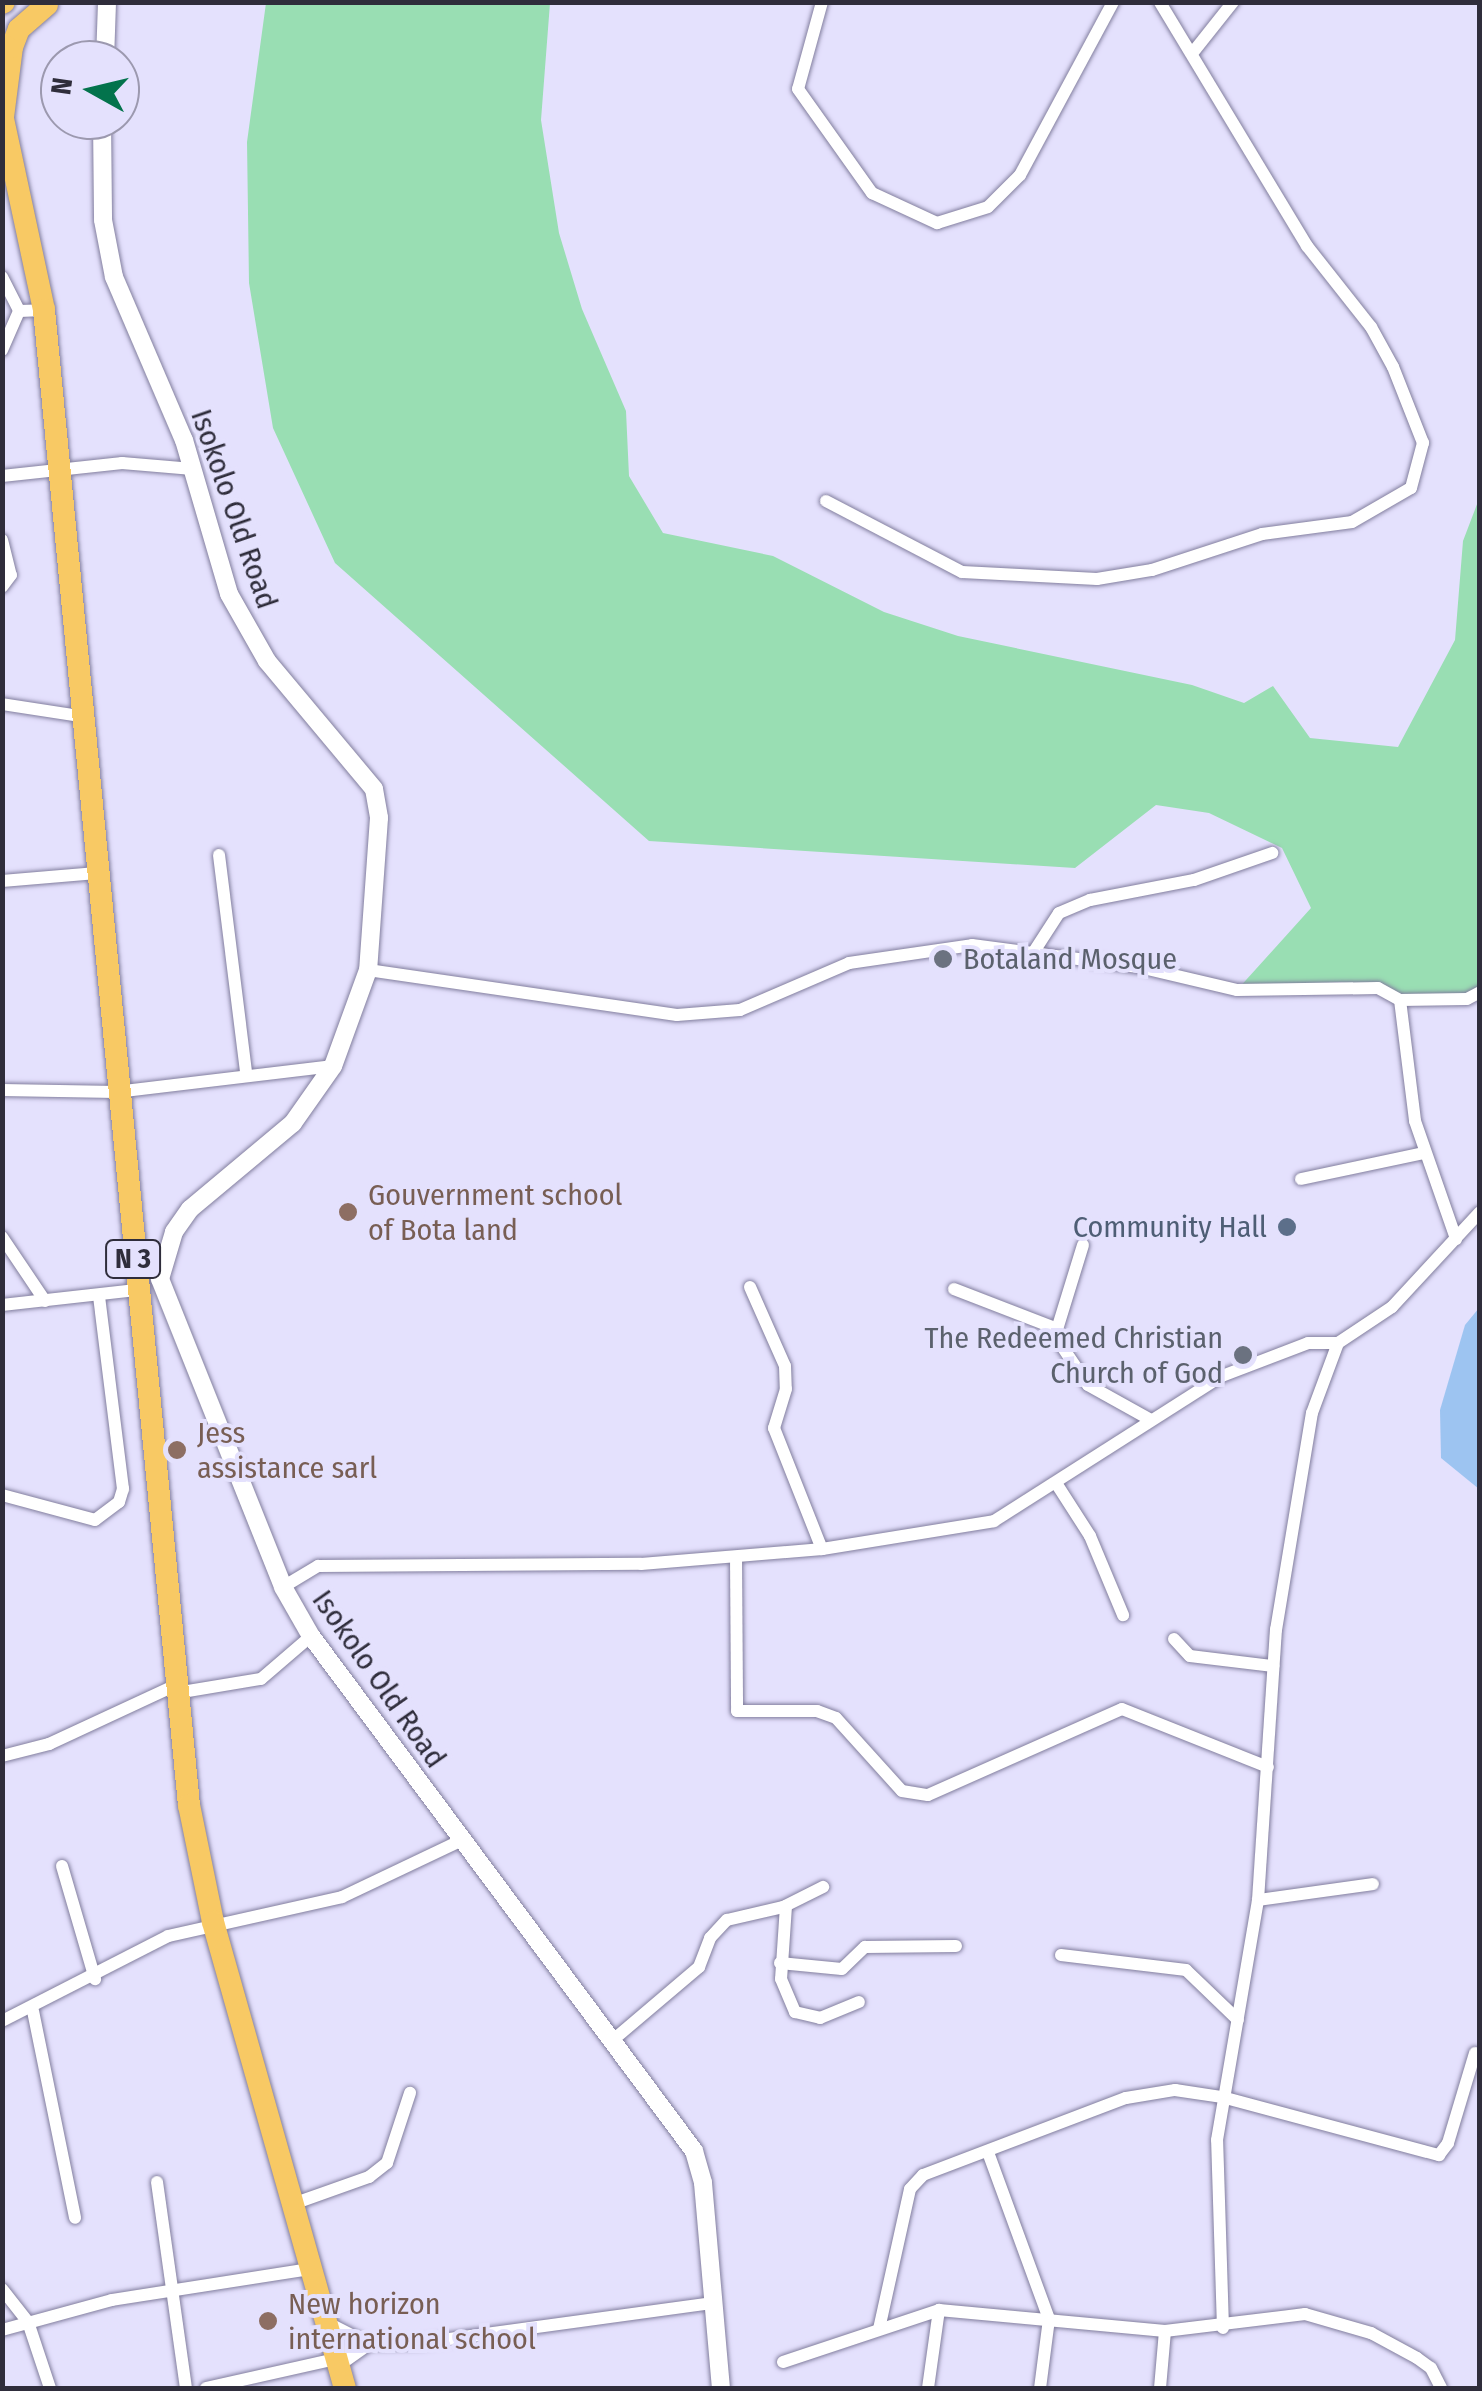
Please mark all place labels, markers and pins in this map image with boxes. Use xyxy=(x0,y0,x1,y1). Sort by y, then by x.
place label: Botaland Mosque xyxy=(963,941,1177,977)
marker: Botaland Mosque xyxy=(932,948,954,970)
place label: Gouvernment school of Bota land xyxy=(368,1177,622,1248)
marker: Gouvernment school of Bota land xyxy=(337,1201,359,1223)
place label: Community Hall xyxy=(1073,1209,1267,1245)
marker: Community Hall xyxy=(1276,1216,1298,1238)
place label: The Redeemed Christian Church of God xyxy=(925,1320,1223,1390)
marker: The Redeemed Christian Church of God xyxy=(1232,1344,1254,1366)
place label: Jess assistance sarl xyxy=(197,1415,377,1486)
marker: Jess assistance sarl xyxy=(166,1439,188,1461)
place label: New horizon international school xyxy=(288,2286,536,2356)
marker: New horizon international school xyxy=(257,2310,279,2332)

